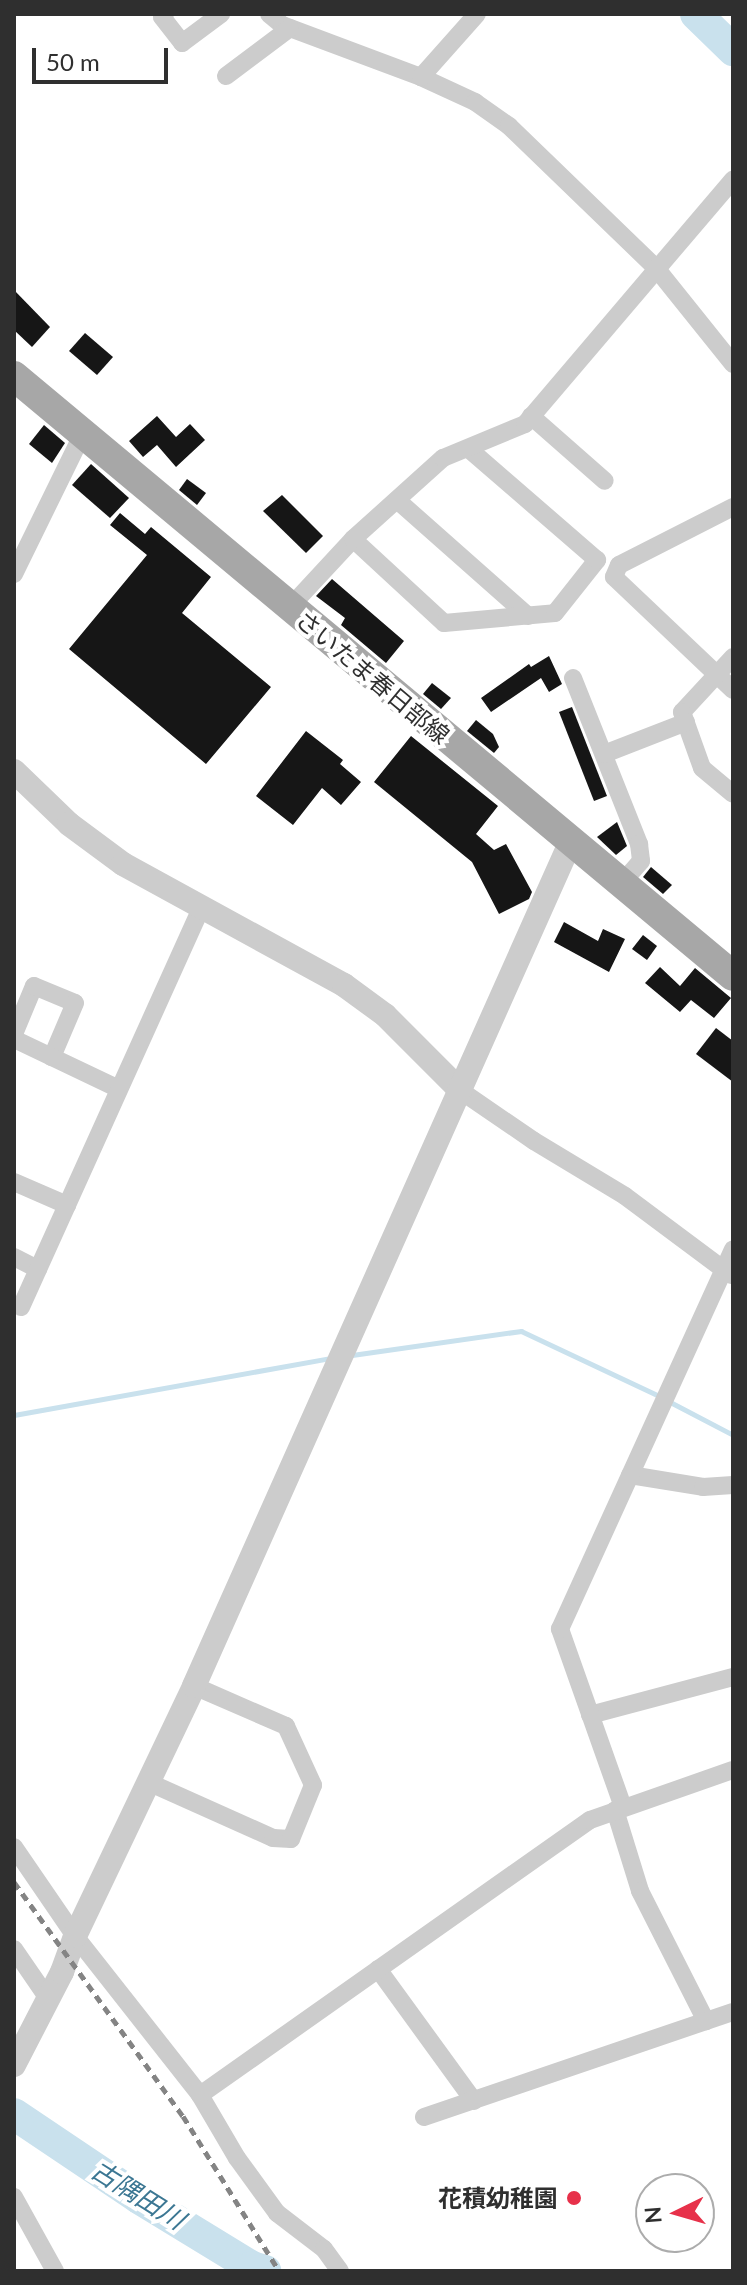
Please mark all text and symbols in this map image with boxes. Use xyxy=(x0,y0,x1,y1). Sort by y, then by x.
scale bar xyxy=(36,32,172,82)
text: 50 m xyxy=(46,47,100,76)
street label: さいたま春日部線 xyxy=(290,604,456,750)
water label: 古隅田川 xyxy=(86,2154,190,2236)
north arrow xyxy=(635,2173,715,2253)
place label: 花積幼稚園 xyxy=(438,2184,558,2212)
marker: 花積幼稚園 xyxy=(565,2189,583,2207)
text: N xyxy=(638,2205,667,2225)

